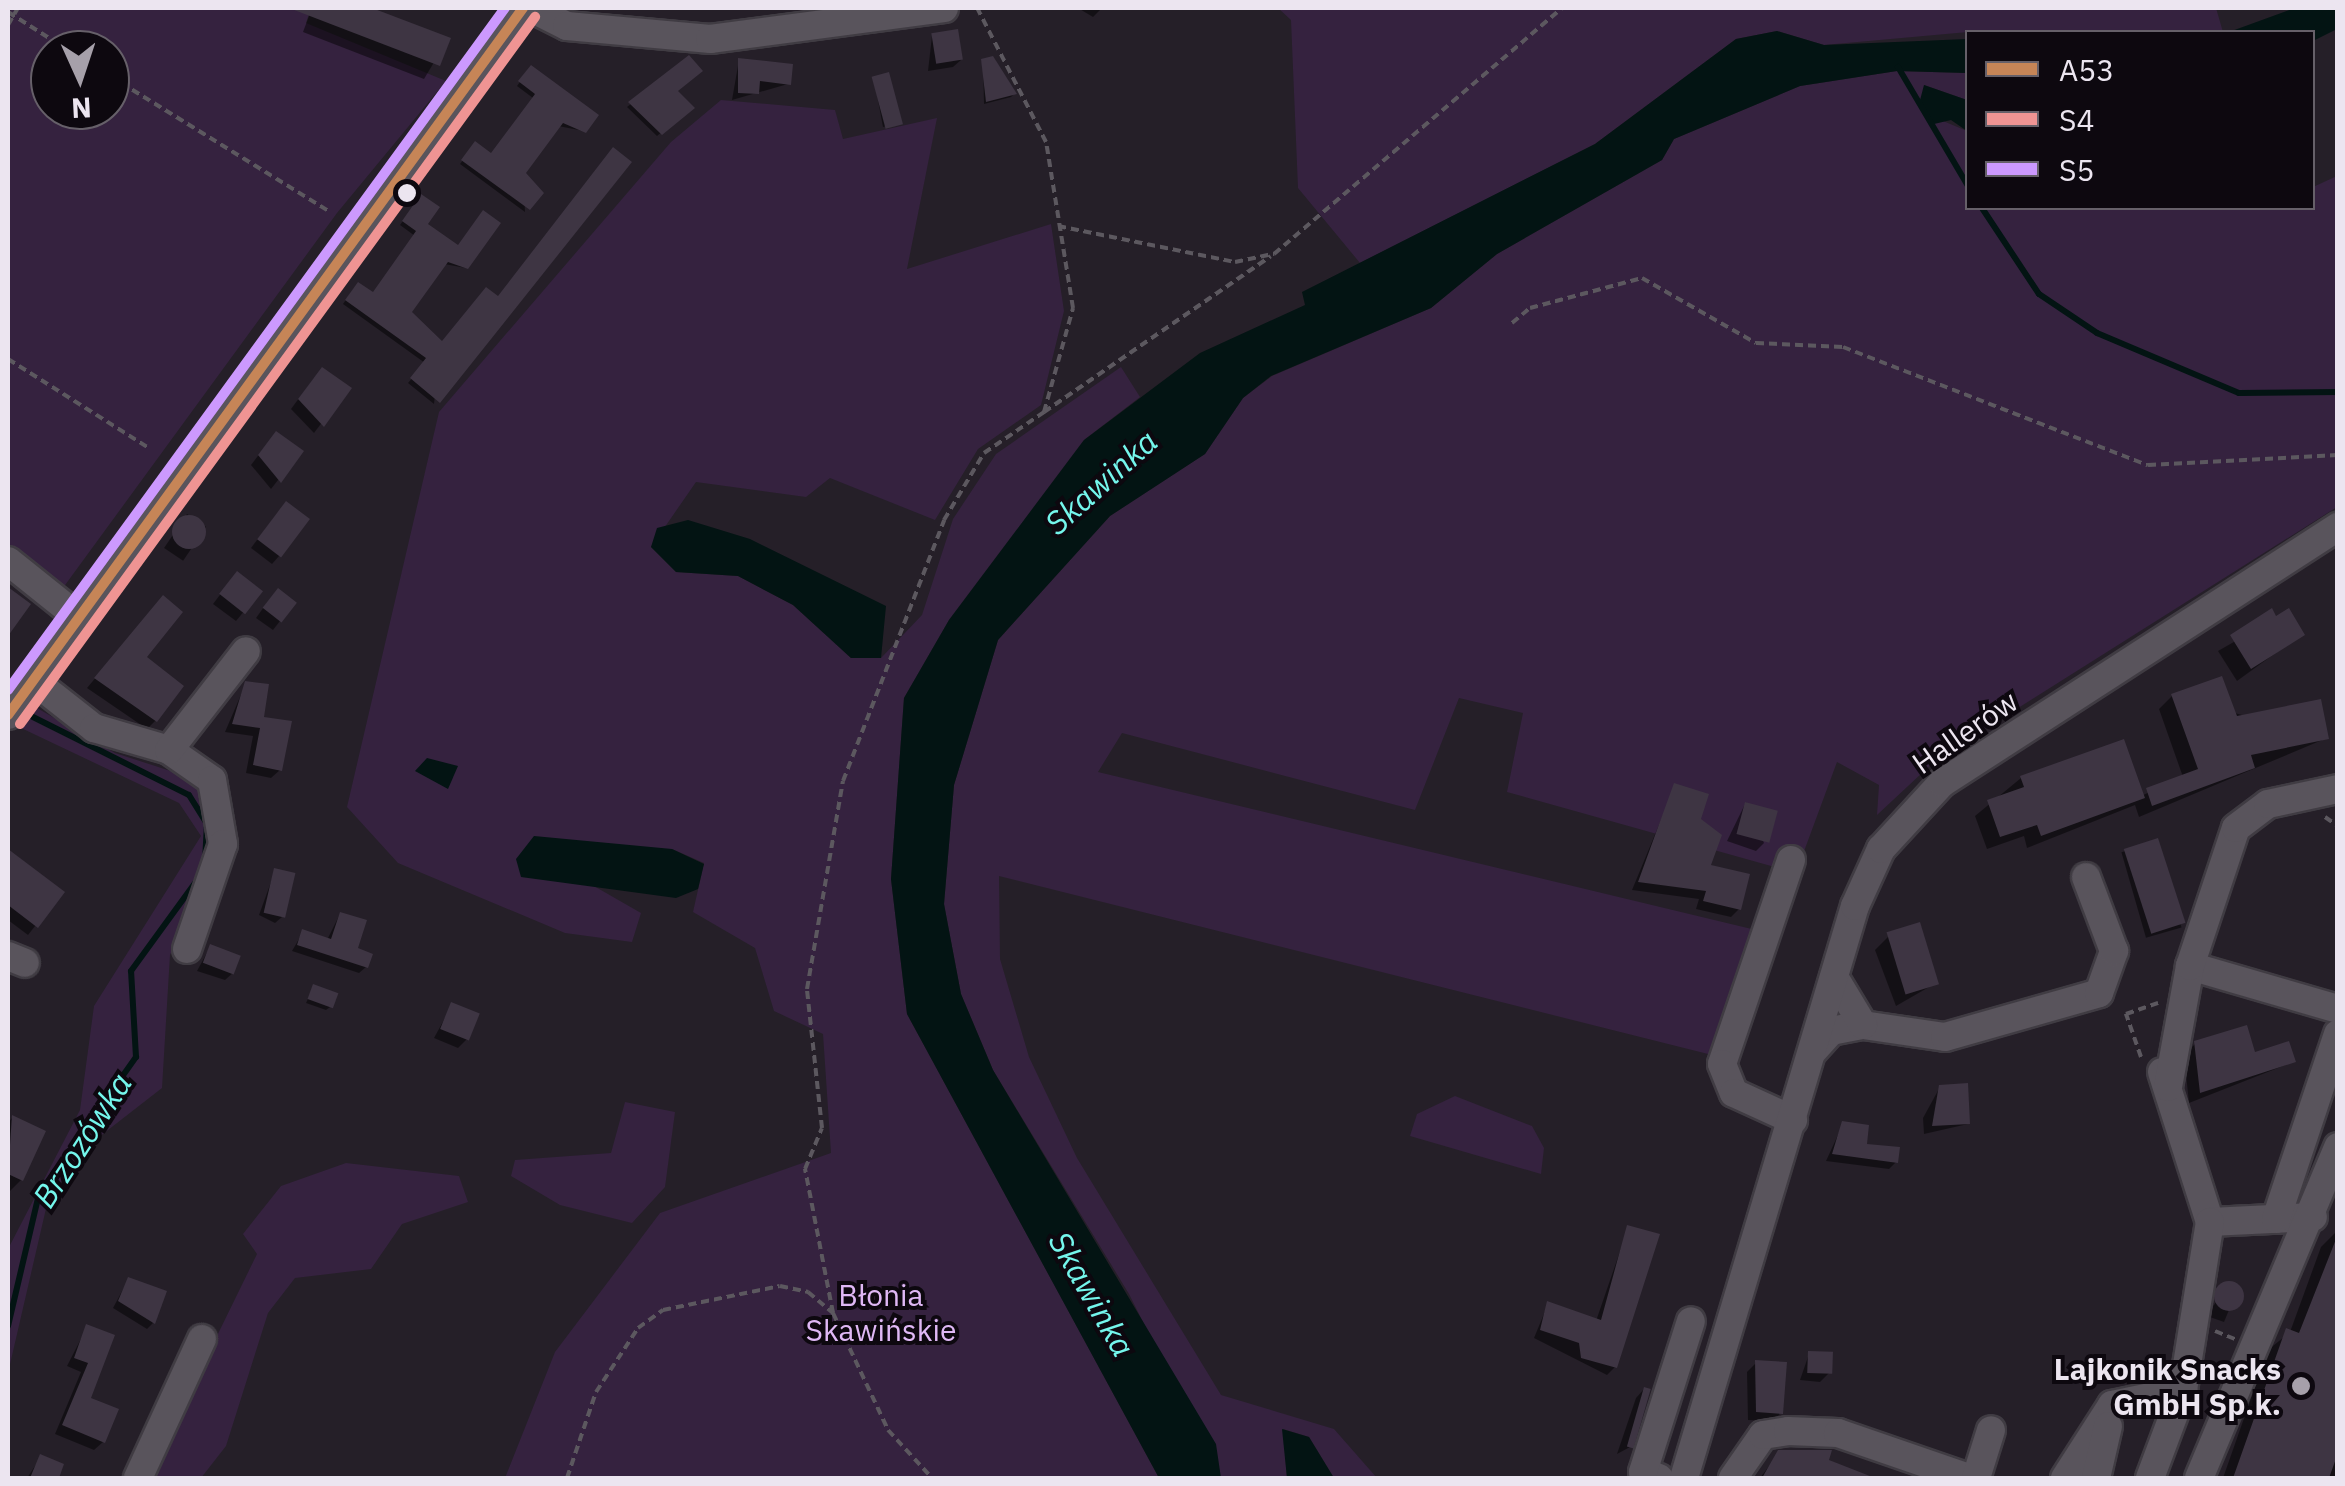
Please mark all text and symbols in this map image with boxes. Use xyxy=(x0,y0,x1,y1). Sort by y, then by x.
north arrow xyxy=(30,30,130,130)
legend xyxy=(1965,30,2315,210)
text: A53 xyxy=(2059,50,2114,89)
text: N xyxy=(70,89,93,127)
text: S4 xyxy=(2059,100,2094,139)
text: S5 xyxy=(2059,150,2094,189)
unlabelled marker xyxy=(397,183,417,203)
water label: Skawinka xyxy=(1037,422,1165,542)
street label: Hallerów xyxy=(1905,683,2025,781)
water label: Brzozówka xyxy=(24,1066,140,1214)
water label: Skawinka xyxy=(1041,1225,1143,1363)
park label: Błonia Skawińskie xyxy=(806,1277,956,1348)
place label: Lajkonik Snacks GmbH Sp.k. xyxy=(2054,1351,2281,1422)
marker: Lajkonik Snacks GmbH Sp.k. xyxy=(2290,1375,2312,1397)

